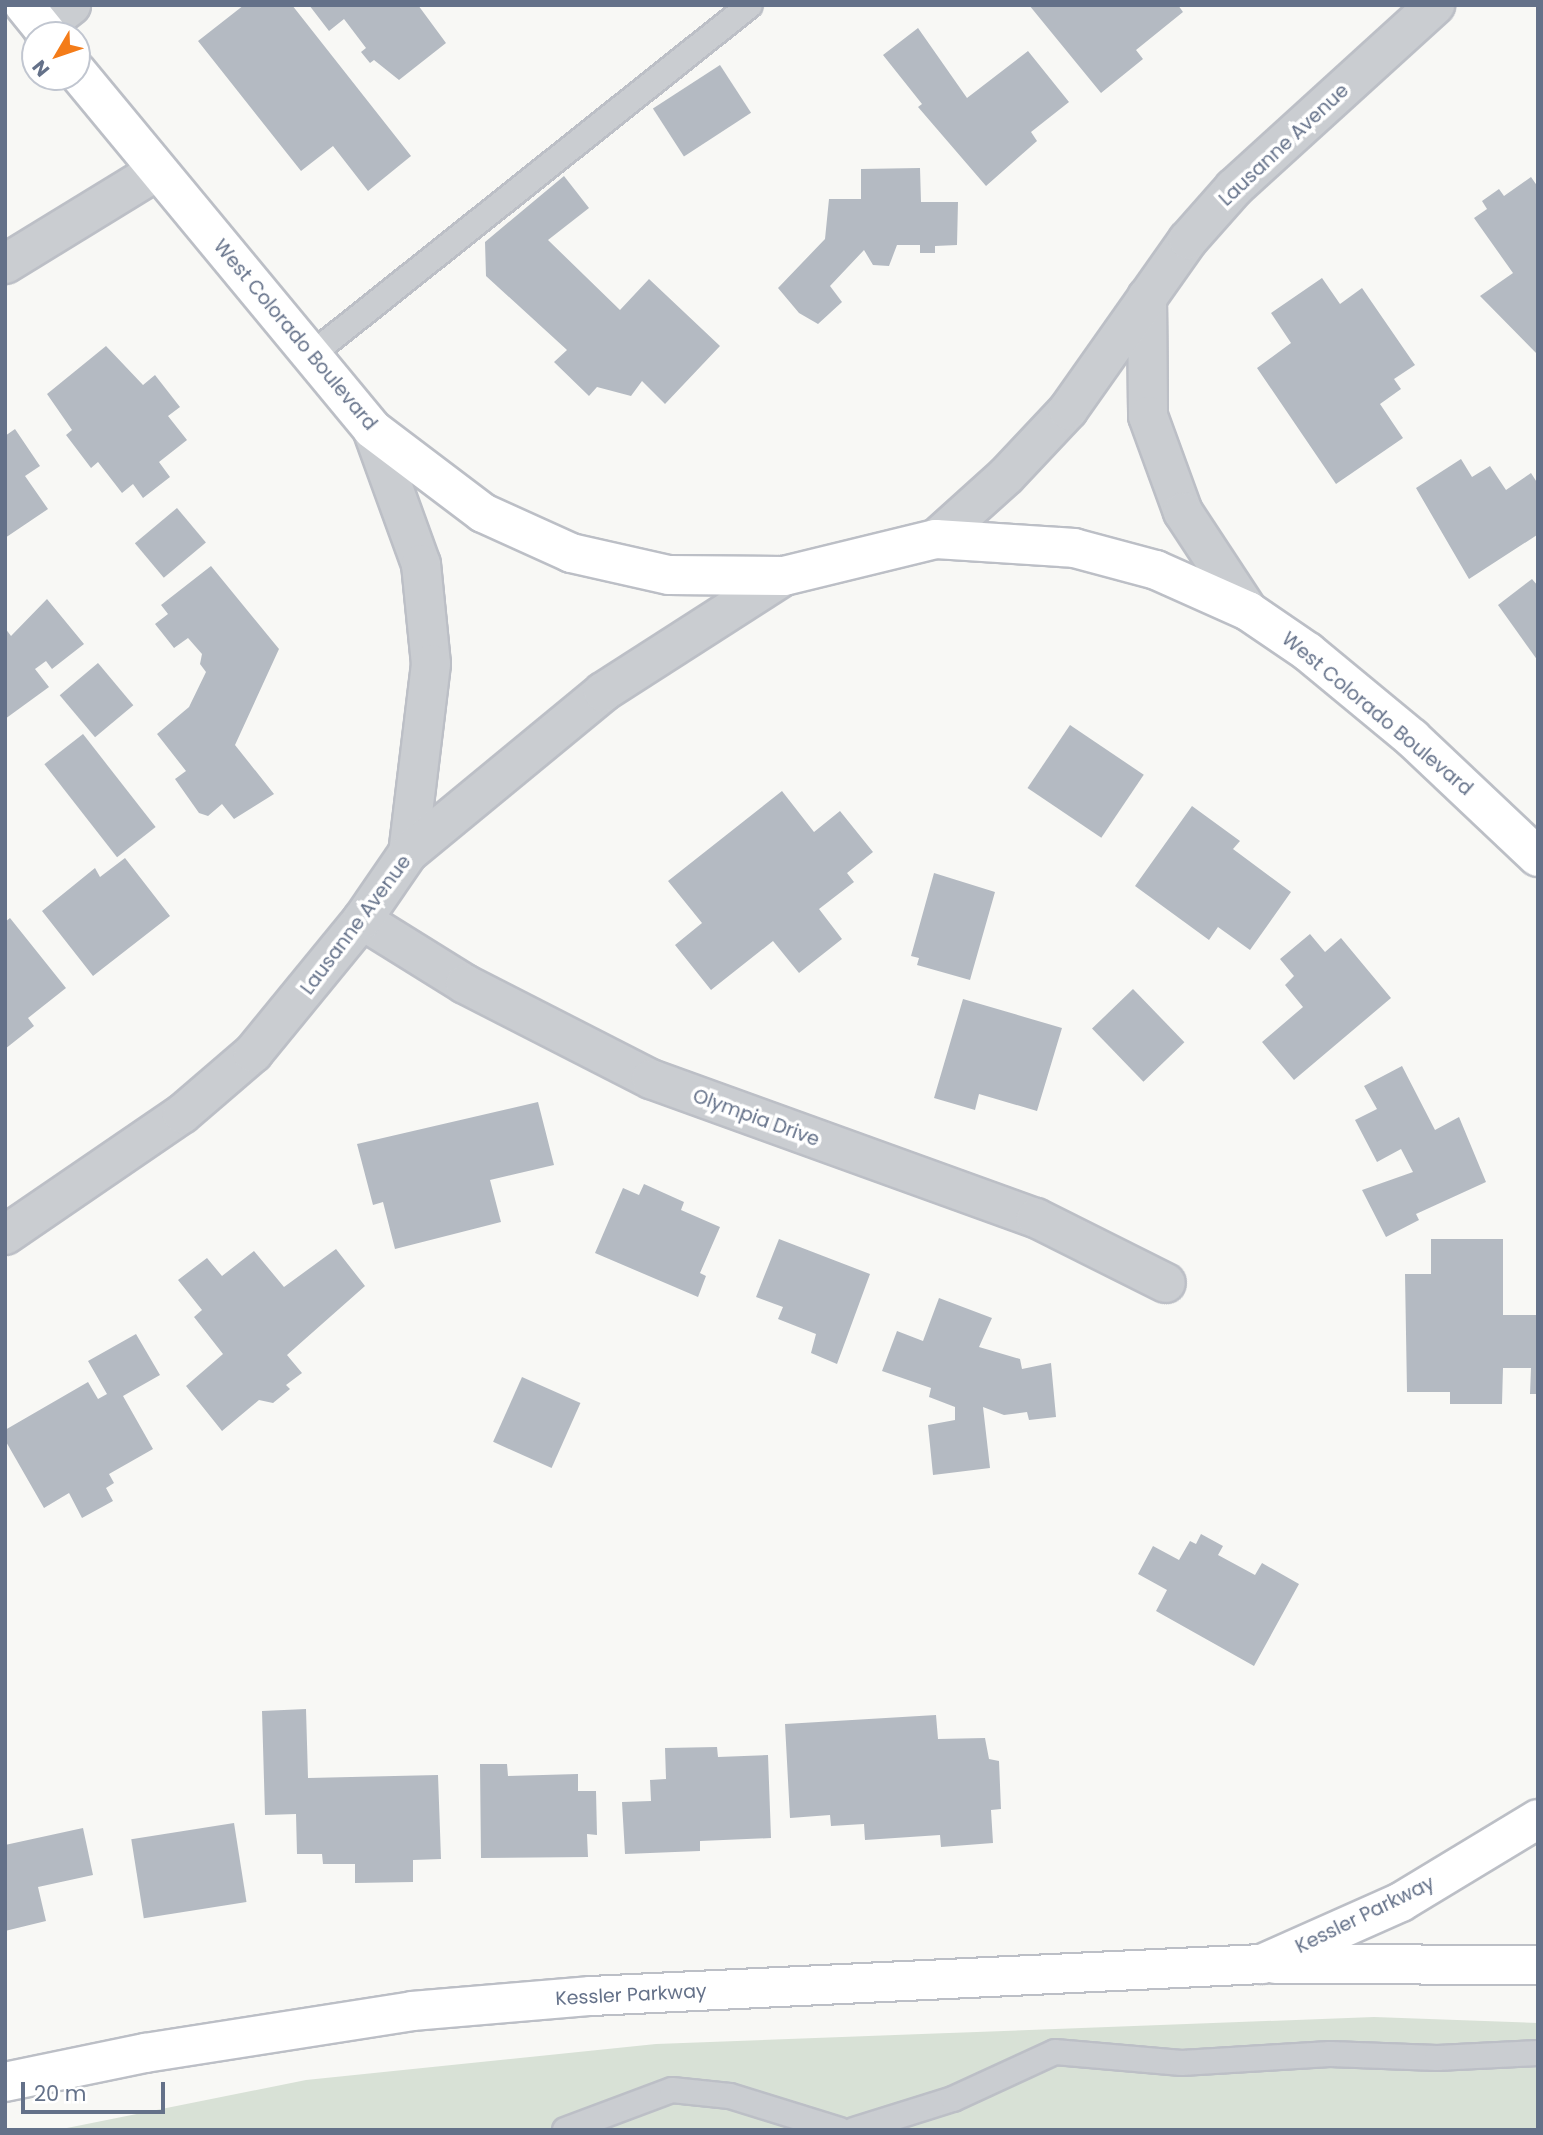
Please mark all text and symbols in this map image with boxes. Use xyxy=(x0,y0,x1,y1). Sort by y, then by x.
north arrow xyxy=(21,21,91,91)
text: N xyxy=(26,54,56,82)
street label: Lausanne Avenue xyxy=(1215,79,1353,211)
street label: West Colorado Boulevard xyxy=(209,235,381,435)
street label: West Colorado Boulevard xyxy=(1277,628,1477,800)
street label: Lausanne Avenue xyxy=(296,851,416,999)
street label: Olympia Drive xyxy=(690,1085,822,1151)
street label: Kessler Parkway xyxy=(1292,1872,1438,1958)
street label: Kessler Parkway xyxy=(555,1980,707,2010)
scale bar xyxy=(24,2068,168,2112)
text: 20 m xyxy=(34,2079,87,2108)

